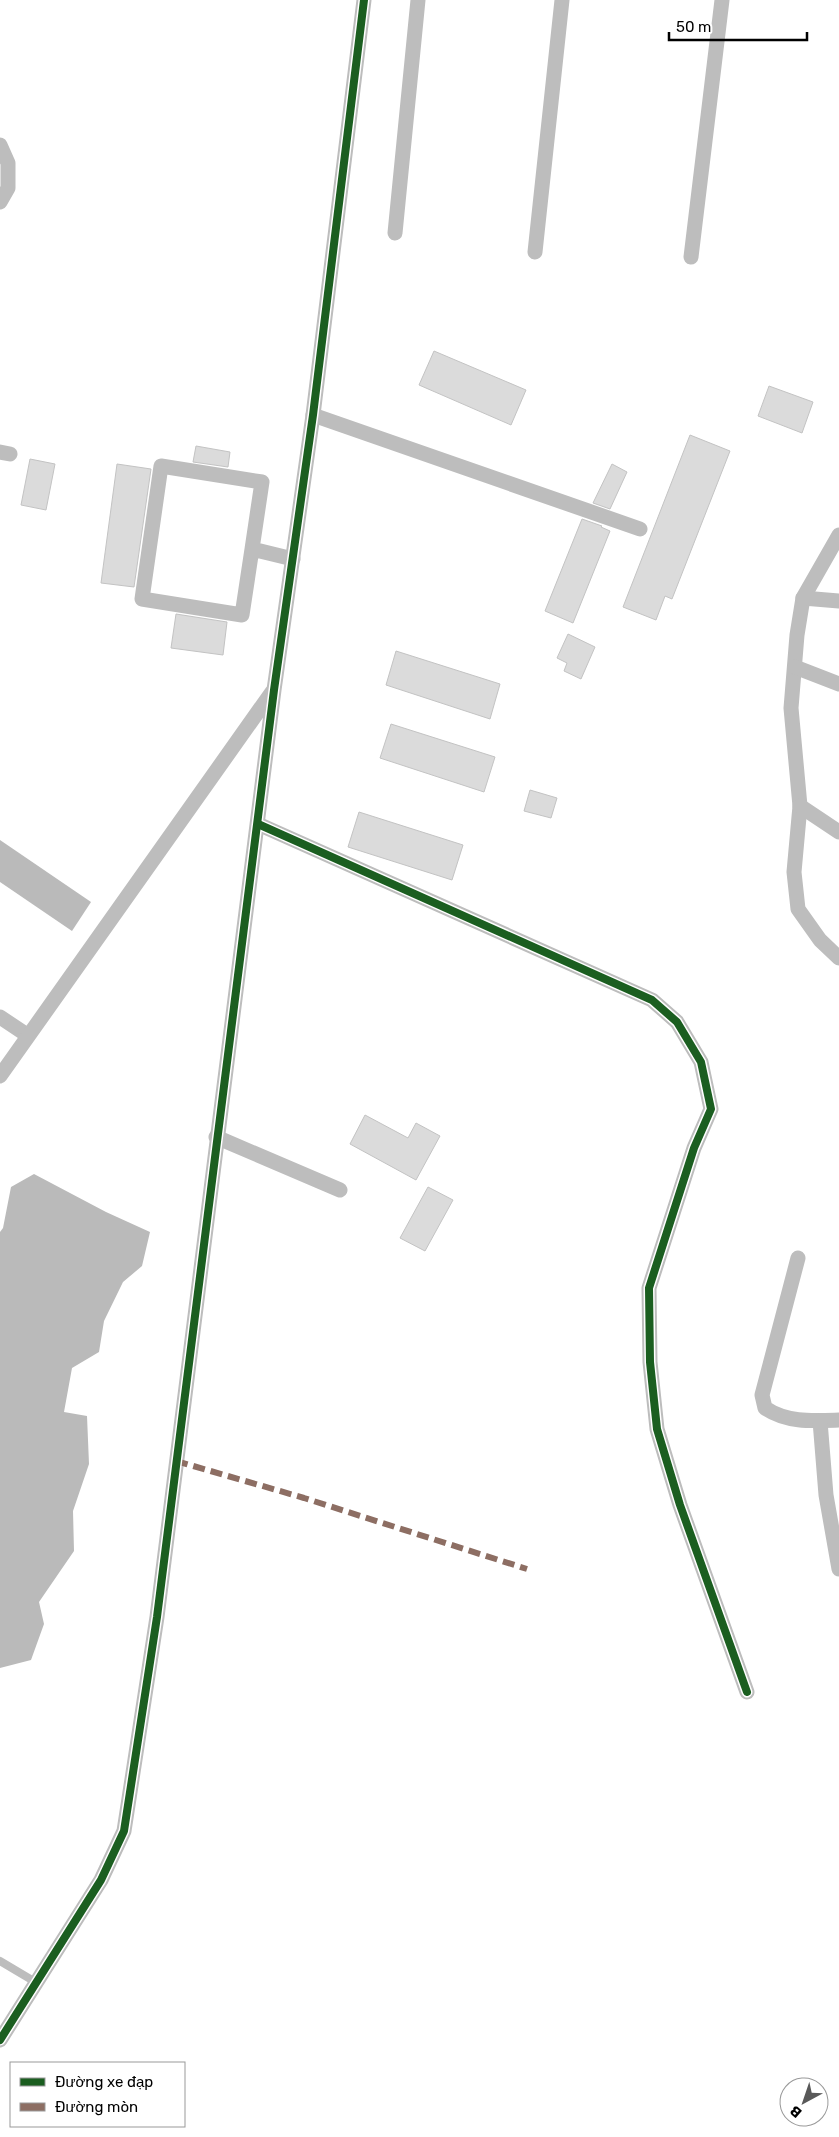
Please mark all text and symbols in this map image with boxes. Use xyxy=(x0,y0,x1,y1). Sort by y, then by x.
scale bar xyxy=(669,10,806,42)
text: 50 m xyxy=(676,18,711,36)
legend xyxy=(10,2062,185,2127)
text: Đường xe đạp xyxy=(55,2073,153,2091)
north arrow xyxy=(779,2077,829,2127)
text: Đường mòn xyxy=(55,2098,138,2116)
text: B xyxy=(787,2102,805,2121)

